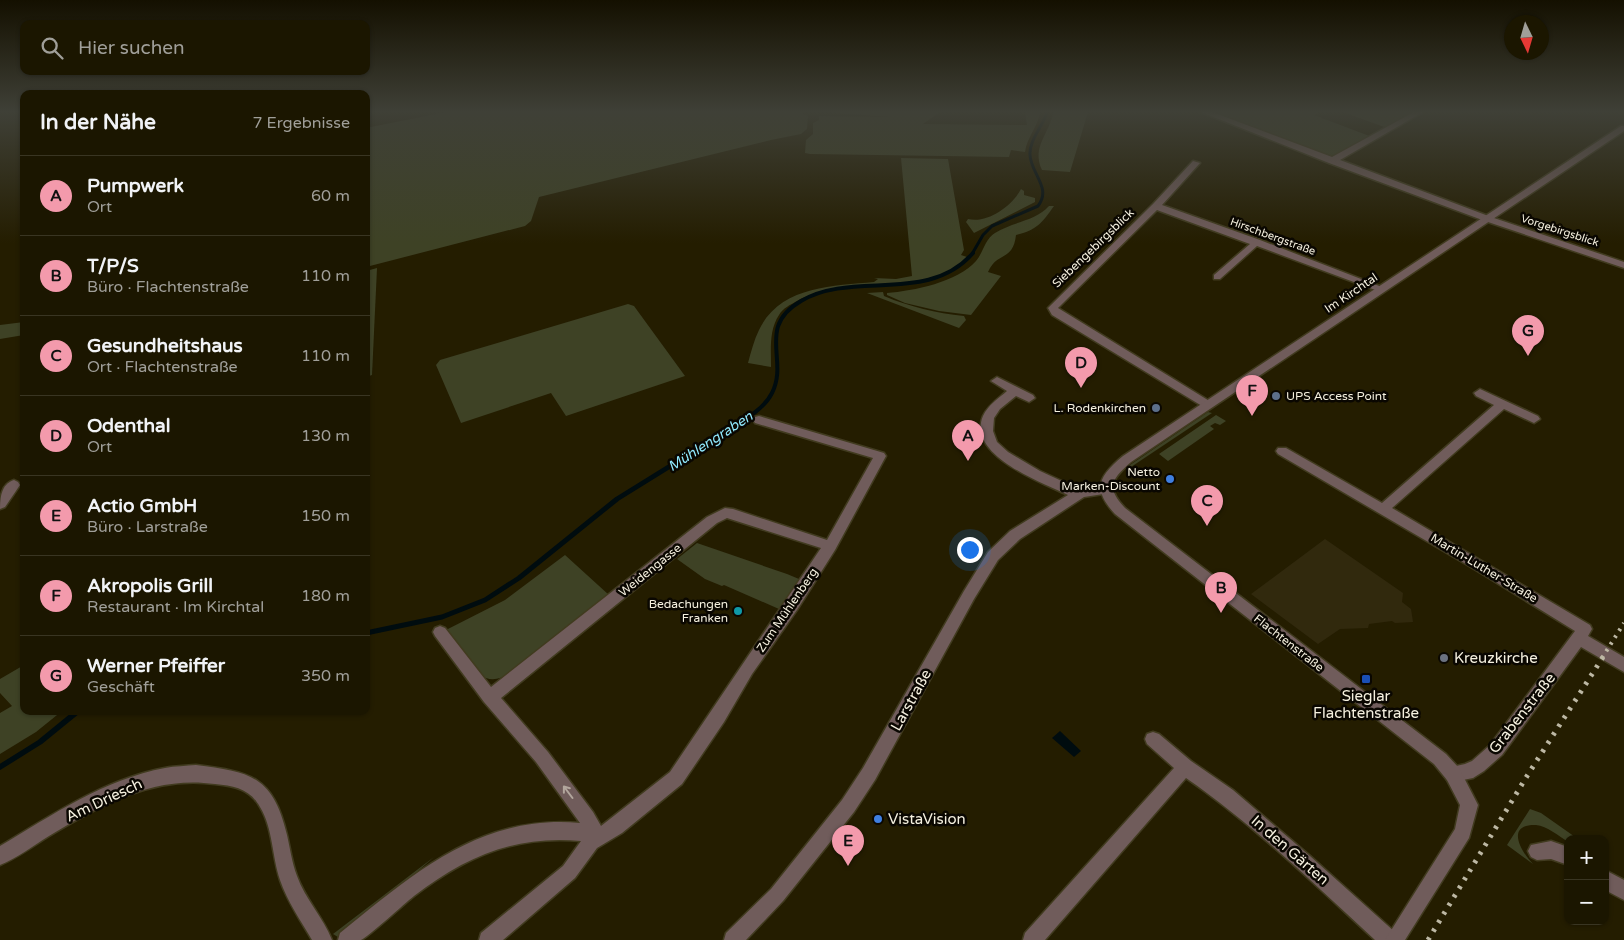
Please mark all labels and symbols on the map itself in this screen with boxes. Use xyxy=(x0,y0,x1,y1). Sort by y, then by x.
north arrow xyxy=(1504,15,1549,60)
street label: Siebengebirgsblick xyxy=(1049,205,1137,291)
street label: Vorgebirgsblick xyxy=(1519,212,1600,249)
street label: Hirschbergstraße xyxy=(1228,215,1317,258)
street label: Im Kirchtal xyxy=(1322,270,1380,316)
pin: G xyxy=(1512,315,1544,356)
pin: D xyxy=(1065,347,1097,388)
pin: F xyxy=(1236,375,1268,416)
place label: UPS Access Point xyxy=(1286,389,1387,403)
marker: UPS Access Point xyxy=(1270,390,1282,402)
place label: L. Rodenkirchen xyxy=(1054,401,1146,415)
marker: L. Rodenkirchen xyxy=(1150,402,1162,414)
water label: Mühlengraben xyxy=(665,407,756,475)
pin: A xyxy=(952,420,984,461)
place label: Netto Marken-Discount xyxy=(1061,465,1160,493)
marker: Netto Marken-Discount xyxy=(1164,473,1176,485)
pin: C xyxy=(1191,485,1223,526)
street label: Martin-Luther-Straße xyxy=(1428,531,1540,606)
your location xyxy=(957,537,983,563)
street label: Weidengasse xyxy=(616,541,684,599)
street label: Zum Mühlenberg xyxy=(754,565,820,655)
pin: B xyxy=(1205,572,1237,613)
place label: Bedachungen Franken xyxy=(649,597,728,625)
marker: Bedachungen Franken xyxy=(732,605,744,617)
street label: Flachtenstraße xyxy=(1251,611,1327,675)
place label: Kreuzkirche xyxy=(1454,649,1538,667)
marker: Kreuzkirche xyxy=(1438,652,1450,664)
street label: Larstraße xyxy=(887,666,935,734)
street label: Grabenstraße xyxy=(1485,669,1559,757)
marker: Sieglar Flachtenstraße xyxy=(1360,673,1372,685)
place label: Sieglar Flachtenstraße xyxy=(1313,687,1419,722)
street label: Am Driesch xyxy=(63,774,145,826)
one-way arrow xyxy=(562,786,573,799)
place label: VistaVision xyxy=(888,810,966,828)
street label: In den Gärten xyxy=(1248,811,1332,889)
marker: VistaVision xyxy=(872,813,884,825)
pin: E xyxy=(832,825,864,866)

